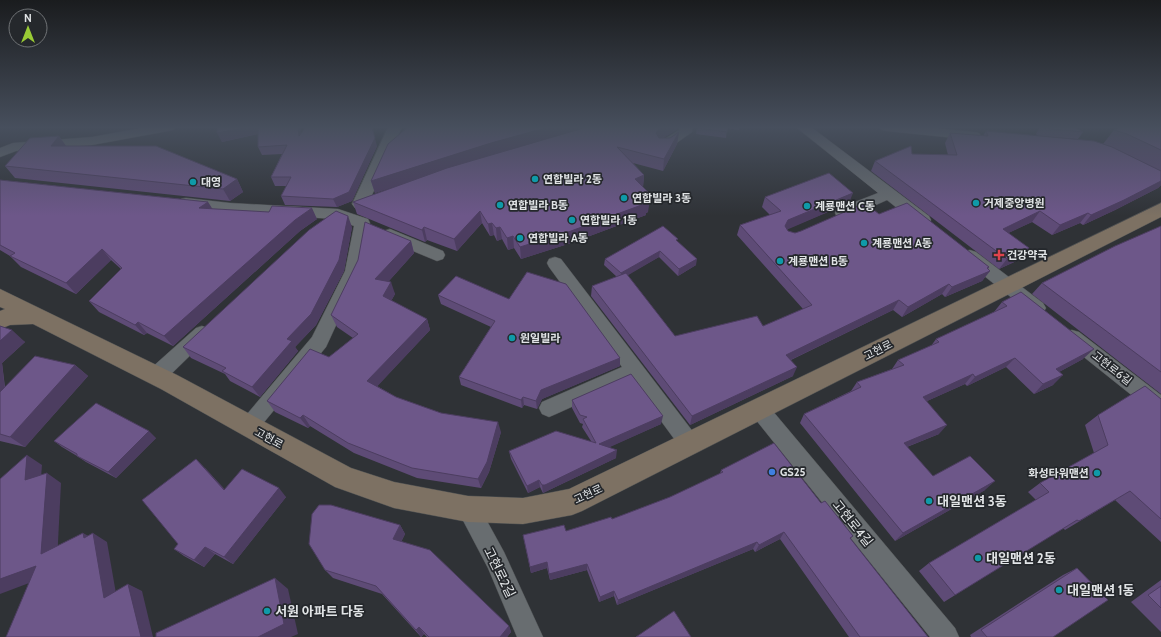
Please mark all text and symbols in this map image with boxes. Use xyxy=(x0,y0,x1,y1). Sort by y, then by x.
north arrow xyxy=(8,8,48,48)
text: N xyxy=(24,11,32,25)
place label: 연합빌라 2동 xyxy=(543,172,602,186)
marker: 연합빌라 2동 xyxy=(530,174,540,184)
place label: 대영 xyxy=(201,175,221,189)
marker: 대영 xyxy=(188,177,198,187)
place label: 연합빌라 3동 xyxy=(632,191,691,205)
marker: 연합빌라 3동 xyxy=(619,193,629,203)
place label: 거제중앙병원 xyxy=(984,196,1045,210)
place label: 연합빌라 B동 xyxy=(508,198,568,212)
marker: 거제중앙병원 xyxy=(971,198,981,208)
place label: 계룡맨션 C동 xyxy=(815,199,875,213)
marker: 연합빌라 B동 xyxy=(495,200,505,210)
marker: 계룡맨션 C동 xyxy=(802,201,812,211)
place label: 연합빌라 1동 xyxy=(580,213,637,227)
marker: 연합빌라 1동 xyxy=(567,215,577,225)
place label: 연합빌라 A동 xyxy=(528,231,588,245)
marker: 연합빌라 A동 xyxy=(515,233,525,243)
place label: 계룡맨션 A동 xyxy=(872,236,932,250)
marker: 계룡맨션 A동 xyxy=(859,238,869,248)
place label: 건강약국 xyxy=(1007,248,1047,262)
marker: 건강약국 xyxy=(994,250,1004,260)
place label: 계룡맨션 B동 xyxy=(788,254,848,268)
marker: 계룡맨션 B동 xyxy=(775,256,785,266)
place label: 원일빌라 xyxy=(520,331,560,345)
marker: 원일빌라 xyxy=(507,333,517,343)
street label: 고현로 xyxy=(861,337,895,363)
street label: 고현로6길 xyxy=(1089,348,1135,388)
street label: 고현로 xyxy=(252,425,286,451)
place label: GS25 xyxy=(780,465,806,479)
place label: 화성타워맨션 xyxy=(1028,466,1089,480)
marker: GS25 xyxy=(767,467,777,477)
marker: 화성타워맨션 xyxy=(1092,468,1102,478)
street label: 고현로 xyxy=(571,481,605,507)
place label: 대일맨션 3동 xyxy=(937,493,1007,509)
street label: 고현로4길 xyxy=(829,496,877,550)
marker: 대일맨션 3동 xyxy=(924,496,934,506)
street label: 고현로2길 xyxy=(481,544,519,600)
place label: 대일맨션 2동 xyxy=(986,550,1056,566)
marker: 대일맨션 2동 xyxy=(973,553,983,563)
place label: 대일맨션 1동 xyxy=(1067,582,1135,598)
marker: 대일맨션 1동 xyxy=(1054,585,1064,595)
place label: 서원 아파트 다동 xyxy=(275,603,365,619)
marker: 서원 아파트 다동 xyxy=(262,606,272,616)

